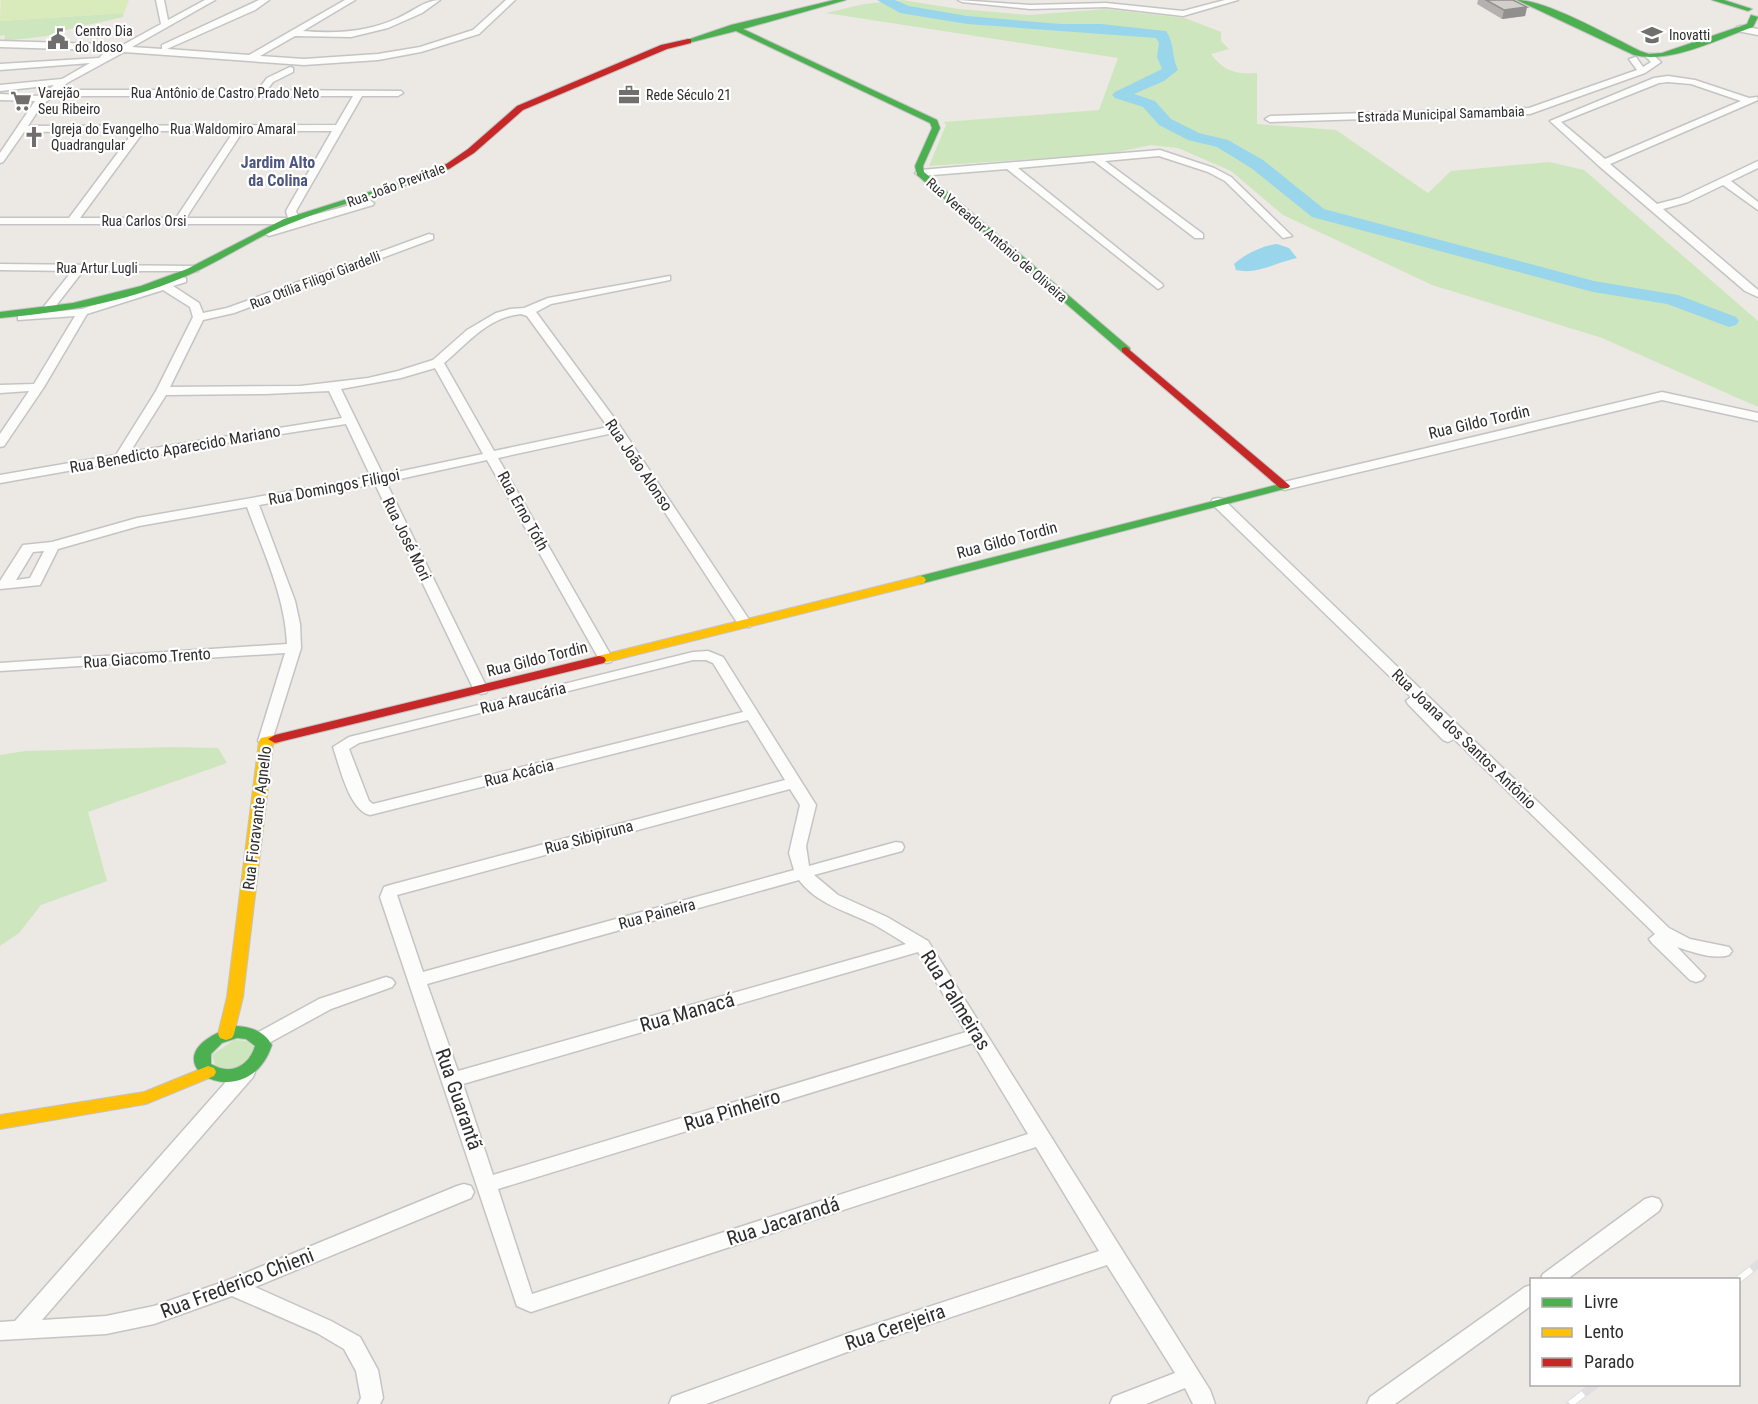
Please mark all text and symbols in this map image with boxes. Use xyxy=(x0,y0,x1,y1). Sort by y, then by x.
place label: Centro Dia do Idoso xyxy=(75,23,133,55)
school or university icon: Inovatti xyxy=(1640,23,1664,47)
public building icon: Centro Dia do Idoso xyxy=(46,27,70,51)
place label: Inovatti xyxy=(1669,27,1710,43)
office icon: Rede Século 21 xyxy=(617,83,641,107)
place label: Varejão Seu Ribeiro xyxy=(38,85,100,117)
street label: Rua Antônio de Castro Prado Neto xyxy=(131,85,319,101)
place label: Rede Século 21 xyxy=(646,87,731,103)
supermarket icon: Varejão Seu Ribeiro xyxy=(9,89,33,113)
street label: Estrada Municipal Samambaia xyxy=(1357,103,1525,125)
place label: Igreja do Evangelho Quadrangular xyxy=(51,121,159,153)
street label: Rua Waldomiro Amaral xyxy=(170,121,296,137)
church icon: Igreja do Evangelho Quadrangular xyxy=(22,125,46,149)
district label: Jardim Alto da Colina xyxy=(241,153,315,190)
street label: Rua João Previtale xyxy=(345,160,448,210)
street label: Rua Vereador Antônio de Oliveira xyxy=(923,175,1071,305)
street label: Rua Carlos Orsi xyxy=(101,213,187,229)
street label: Rua Otília Filigoi Giardelli xyxy=(247,248,383,312)
street label: Rua Artur Lugli xyxy=(56,260,138,276)
street label: Rua Gildo Tordin xyxy=(1427,401,1531,443)
street label: Rua João Alonso xyxy=(601,415,677,515)
street label: Rua Benedicto Aparecido Mariano xyxy=(68,421,282,477)
street label: Rua Domingos Filigoi xyxy=(267,465,401,509)
street label: Rua Erno Tóth xyxy=(493,468,553,554)
street label: Rua José Mori xyxy=(379,494,435,584)
street label: Rua Gildo Tordin xyxy=(955,517,1059,563)
street label: Rua Gildo Tordin xyxy=(485,637,589,681)
street label: Rua Giacomo Trento xyxy=(83,644,211,672)
street label: Rua Joana dos Santos Antônio xyxy=(1388,665,1540,813)
street label: Rua Araucária xyxy=(478,678,568,718)
street label: Rua Fioravante Agnello xyxy=(239,745,275,891)
street label: Rua Acácia xyxy=(482,755,556,791)
street label: Rua Sibipiruna xyxy=(543,816,635,858)
street label: Rua Paineira xyxy=(616,895,698,933)
street label: Rua Palmeiras xyxy=(916,946,996,1054)
street label: Rua Manacá xyxy=(637,987,737,1037)
street label: Rua Guarantã xyxy=(430,1045,488,1153)
street label: Rua Pinheiro xyxy=(681,1084,783,1136)
street label: Rua Jacarandá xyxy=(724,1192,842,1250)
street label: Rua Frederico Chieni xyxy=(157,1243,317,1323)
legend xyxy=(1530,1278,1740,1386)
text: Livre xyxy=(1584,1291,1618,1312)
street label: Rua Cerejeira xyxy=(842,1299,948,1355)
text: Lento xyxy=(1584,1321,1624,1342)
text: Parado xyxy=(1584,1351,1634,1372)

